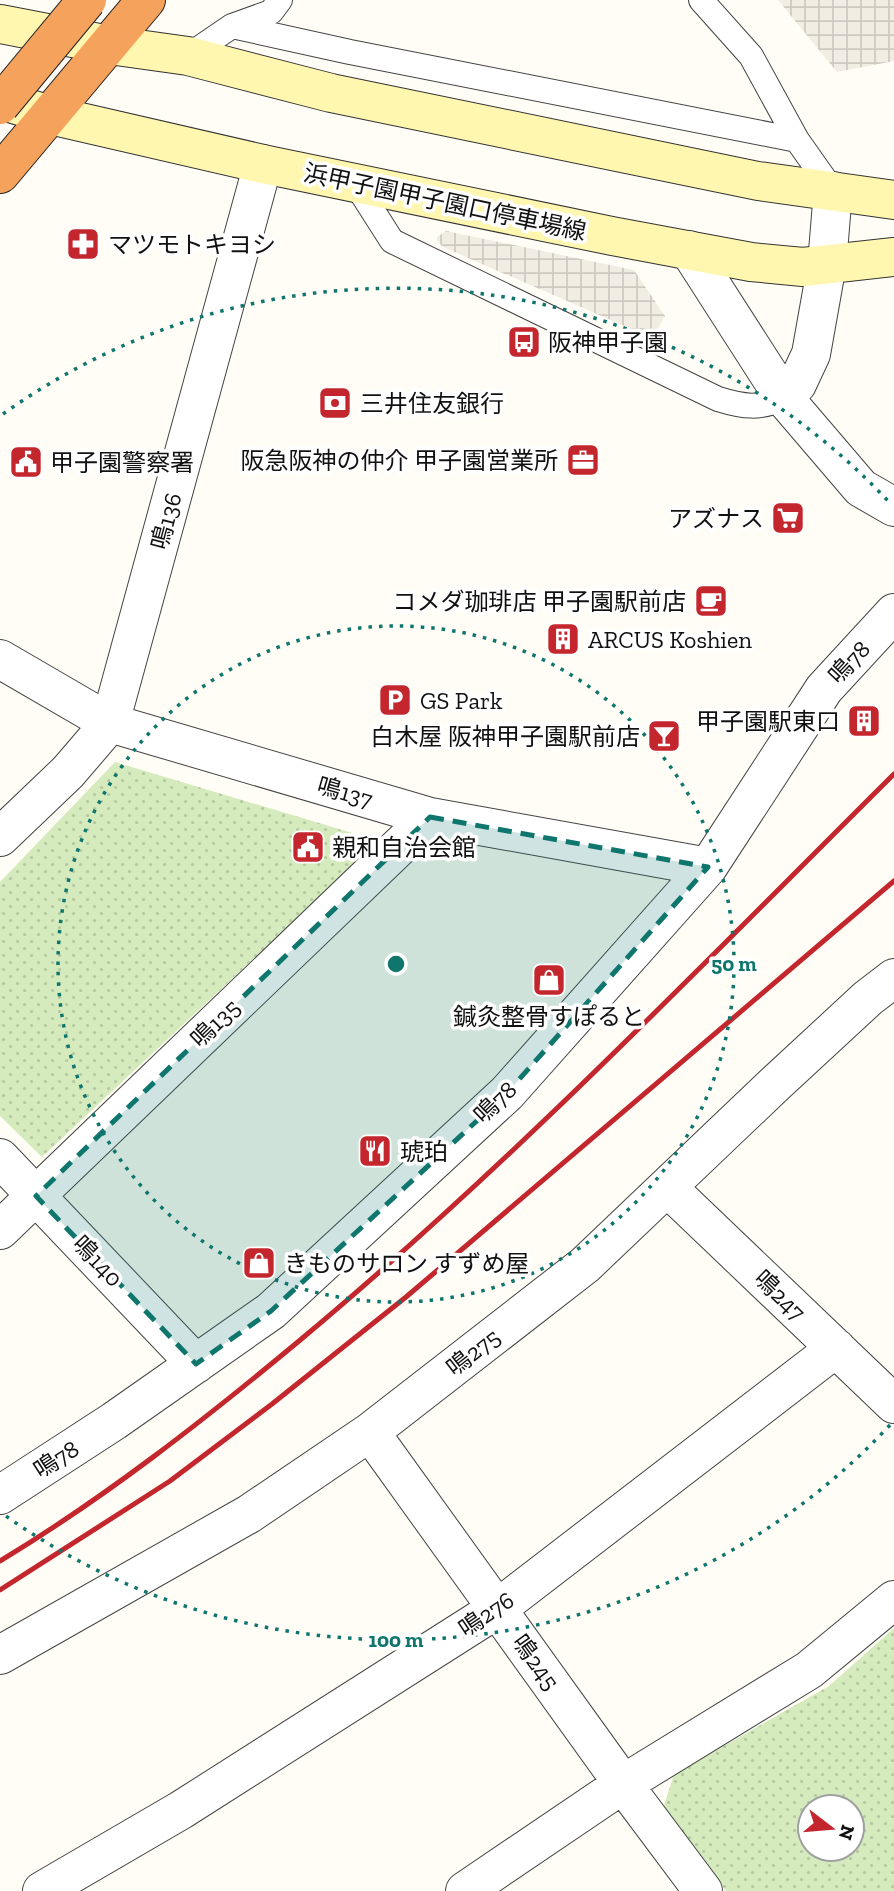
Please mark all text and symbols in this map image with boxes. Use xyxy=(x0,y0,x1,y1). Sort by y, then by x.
street label: 浜甲子園甲子園口停車場線 xyxy=(301,158,589,246)
pharmacy icon: マツモトキヨシ xyxy=(64,225,102,263)
place label: マツモトキヨシ xyxy=(108,230,276,259)
bus stop icon: 阪神甲子園 xyxy=(505,323,543,361)
place label: 阪神甲子園 xyxy=(548,328,668,357)
bank icon: 三井住友銀行 xyxy=(316,384,354,422)
place label: 三井住友銀行 xyxy=(360,389,504,418)
office icon: 阪急阪神の仲介 甲子園営業所 xyxy=(564,441,602,479)
public building icon: 甲子園警察署 xyxy=(7,443,45,481)
place label: 阪急阪神の仲介 甲子園営業所 xyxy=(241,446,558,475)
place label: 甲子園警察署 xyxy=(50,448,194,477)
street label: 鳴136 xyxy=(145,489,187,553)
supermarket icon: アズナス xyxy=(769,499,807,537)
place label: アズナス xyxy=(668,504,764,533)
cafe icon: コメダ珈琲店 甲子園駅前店 xyxy=(692,582,730,620)
place label: コメダ珈琲店 甲子園駅前店 xyxy=(393,587,686,616)
building icon: ARCUS Koshien xyxy=(544,620,582,658)
place label: ARCUS Koshien xyxy=(588,625,752,654)
street label: 鳴78 xyxy=(822,634,876,690)
parking icon: GS Park xyxy=(376,681,414,719)
place label: GS Park xyxy=(420,686,503,715)
building icon: 甲子園駅東口 xyxy=(845,702,883,740)
place label: 甲子園駅東口 xyxy=(696,707,840,736)
bar icon: 白木屋 阪神甲子園駅前店 xyxy=(645,717,683,755)
place label: 白木屋 阪神甲子園駅前店 xyxy=(371,722,640,751)
street label: 鳴137 xyxy=(314,770,376,814)
public building icon: 親和自治会館 xyxy=(289,828,327,866)
place label: 親和自治会館 xyxy=(332,833,476,862)
text: 50 m xyxy=(711,951,757,976)
centre of rings xyxy=(384,952,408,976)
shop icon: 鍼灸整骨すぽると xyxy=(530,961,568,999)
street label: 鳴135 xyxy=(184,993,246,1053)
place label: 鍼灸整骨すぽると xyxy=(453,1002,645,1031)
street label: 鳴78 xyxy=(468,1075,522,1129)
restaurant icon: 琥珀 xyxy=(356,1132,394,1170)
place label: 琥珀 xyxy=(400,1137,448,1166)
street label: 鳴140 xyxy=(67,1229,129,1293)
shop icon: きものサロン すずめ屋 xyxy=(240,1244,278,1282)
place label: きものサロン すずめ屋 xyxy=(284,1249,529,1278)
street label: 鳴247 xyxy=(748,1264,812,1326)
street label: 鳴275 xyxy=(440,1322,506,1382)
street label: 鳴78 xyxy=(28,1434,84,1484)
street label: 鳴276 xyxy=(453,1585,519,1643)
text: 100 m xyxy=(369,1627,424,1652)
street label: 鳴245 xyxy=(506,1629,566,1695)
north arrow xyxy=(796,1793,866,1863)
text: N xyxy=(834,1822,860,1843)

